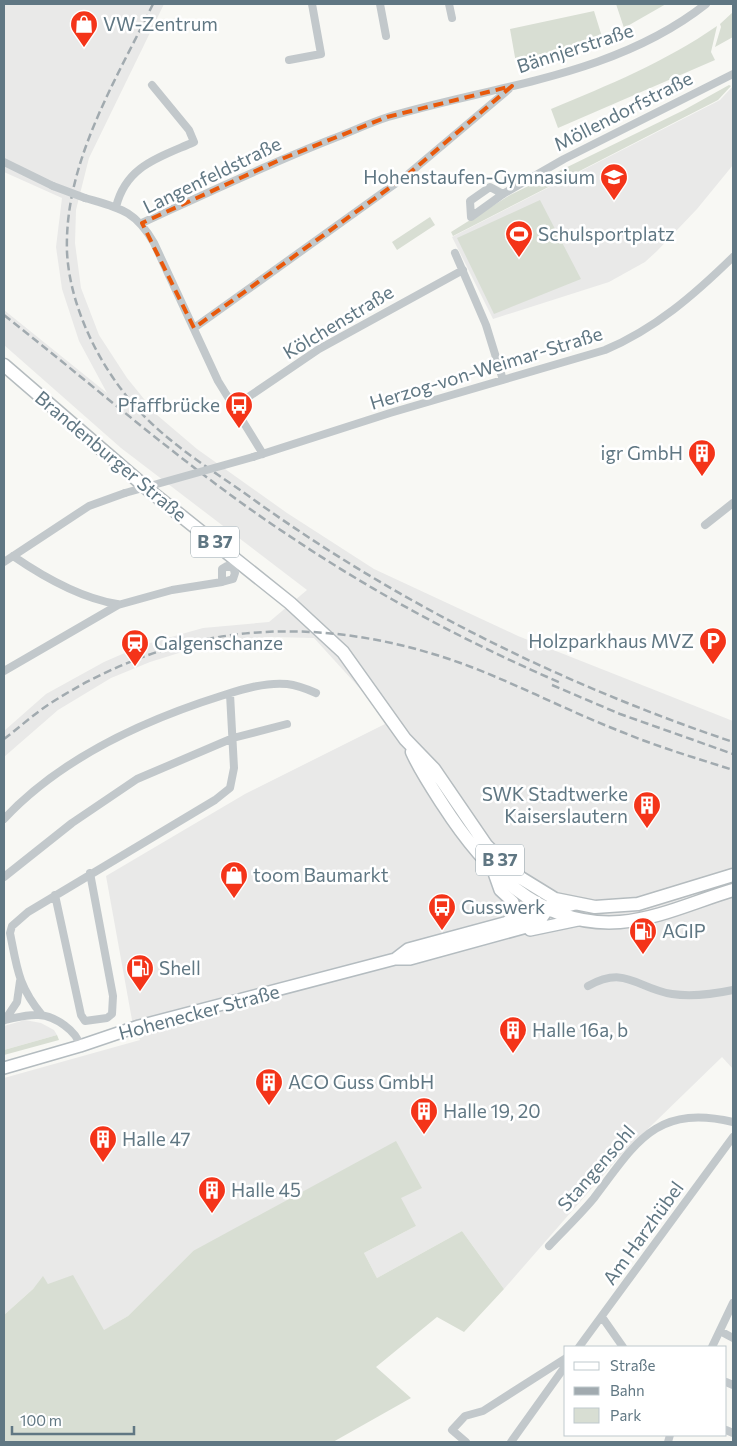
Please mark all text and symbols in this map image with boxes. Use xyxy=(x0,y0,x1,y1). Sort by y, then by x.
shop icon: VW-Zentrum xyxy=(69,9,99,48)
place label: VW-Zentrum xyxy=(103,12,218,35)
street label: Bännjerstraße xyxy=(514,18,636,77)
street label: Möllendorfstraße xyxy=(550,66,696,155)
street label: Langenfeldstraße xyxy=(139,131,285,218)
school or university icon: Hohenstaufen-Gymnasium xyxy=(599,162,629,201)
place label: Hohenstaufen-Gymnasium xyxy=(363,165,595,188)
sports icon: Schulsportplatz xyxy=(504,219,534,258)
place label: Schulsportplatz xyxy=(538,222,675,245)
street label: Kölchenstraße xyxy=(278,280,397,364)
street label: Herzog-von-Weimar-Straße xyxy=(367,321,605,414)
street label: Brandenburger Straße xyxy=(31,385,192,526)
bus stop icon: Pfaffbrücke xyxy=(224,390,254,429)
place label: Pfaffbrücke xyxy=(118,393,220,416)
building icon: igr GmbH xyxy=(687,438,717,477)
place label: igr GmbH xyxy=(601,441,683,464)
road number: B 37 xyxy=(191,526,239,558)
parking icon: Holzparkhaus MVZ xyxy=(698,626,728,665)
station icon: Galgenschanze xyxy=(120,628,150,667)
place label: Holzparkhaus MVZ xyxy=(528,629,694,652)
place label: Galgenschanze xyxy=(154,631,283,654)
place label: SWK Stadtwerke Kaiserslautern xyxy=(482,782,628,827)
building icon: SWK Stadtwerke Kaiserslautern xyxy=(632,790,662,829)
road number: B 37 xyxy=(476,844,524,876)
shop icon: toom Baumarkt xyxy=(219,860,249,899)
place label: toom Baumarkt xyxy=(253,863,389,886)
bus stop icon: Gusswerk xyxy=(427,892,457,931)
place label: Gusswerk xyxy=(461,895,545,918)
fuel station icon: AGIP xyxy=(628,916,658,955)
place label: AGIP xyxy=(662,919,706,942)
fuel station icon: Shell xyxy=(125,953,155,992)
place label: Shell xyxy=(159,956,201,979)
street label: Hohenecker Straße xyxy=(116,979,282,1044)
building icon: Halle 16a, b xyxy=(498,1015,528,1054)
place label: Halle 16a, b xyxy=(532,1018,628,1041)
building icon: ACO Guss GmbH xyxy=(254,1067,284,1106)
place label: ACO Guss GmbH xyxy=(288,1070,434,1093)
building icon: Halle 19, 20 xyxy=(409,1096,439,1135)
place label: Halle 19, 20 xyxy=(443,1099,541,1122)
street label: Stangensohl xyxy=(552,1120,639,1215)
building icon: Halle 47 xyxy=(88,1124,118,1163)
place label: Halle 47 xyxy=(122,1127,191,1150)
building icon: Halle 45 xyxy=(197,1175,227,1214)
street label: Am Harzhübel xyxy=(597,1177,688,1289)
place label: Halle 45 xyxy=(231,1178,301,1201)
legend xyxy=(564,1346,727,1436)
text: Straße xyxy=(610,1356,656,1374)
text: Bahn xyxy=(610,1381,645,1399)
scale bar xyxy=(12,1404,135,1436)
text: Park xyxy=(610,1406,641,1424)
text: 100 m xyxy=(20,1411,62,1429)

